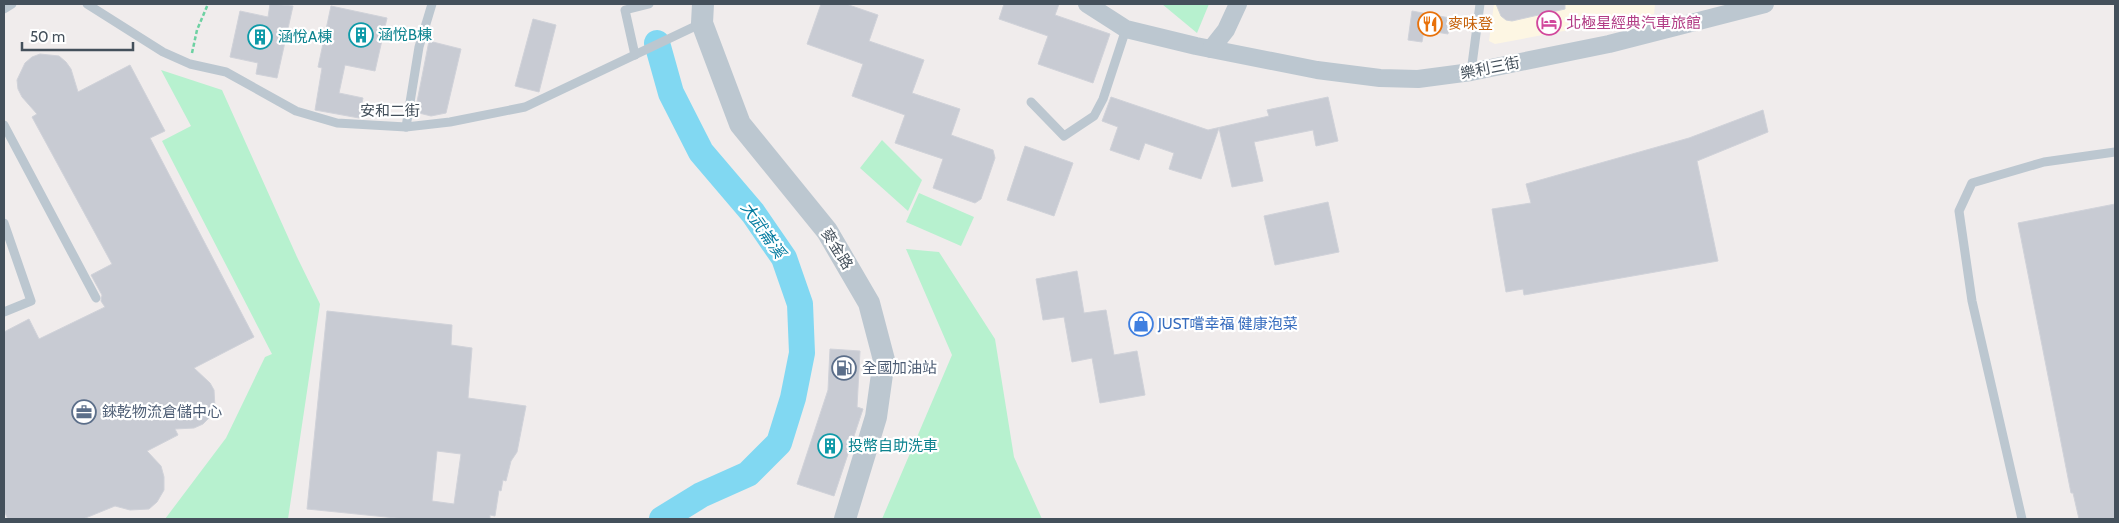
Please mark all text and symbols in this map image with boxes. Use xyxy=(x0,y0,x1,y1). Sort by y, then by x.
hotel icon: 北極星經典汽車旅館 xyxy=(1536,10,1562,36)
restaurant icon: 麥味登 xyxy=(1417,11,1443,37)
place label: 北極星經典汽車旅館 xyxy=(1566,14,1701,32)
place label: 麥味登 xyxy=(1448,15,1493,33)
scale bar xyxy=(22,20,134,52)
building icon: 涵悅B棟 xyxy=(348,22,374,48)
building icon: 涵悅A棟 xyxy=(247,24,273,50)
place label: 涵悅B棟 xyxy=(378,26,432,44)
text: 50 m xyxy=(30,28,65,46)
place label: 涵悅A棟 xyxy=(278,28,332,46)
street label: 樂利三街 xyxy=(1459,53,1521,83)
street label: 安和二街 xyxy=(360,102,420,120)
water label: 大武崙溪 xyxy=(737,198,790,263)
street label: 麥金路 xyxy=(817,225,857,273)
shop icon: JUST嚐幸福 健康泡菜 xyxy=(1128,311,1154,337)
place label: JUST嚐幸福 健康泡菜 xyxy=(1157,315,1298,333)
fuel station icon: 全國加油站 xyxy=(831,355,857,381)
place label: 全國加油站 xyxy=(862,359,937,377)
office icon: 錸乾物流倉儲中心 xyxy=(71,399,97,425)
place label: 錸乾物流倉儲中心 xyxy=(102,403,222,421)
building icon: 投幣自助洗車 xyxy=(817,433,843,459)
place label: 投幣自助洗車 xyxy=(848,437,938,455)

